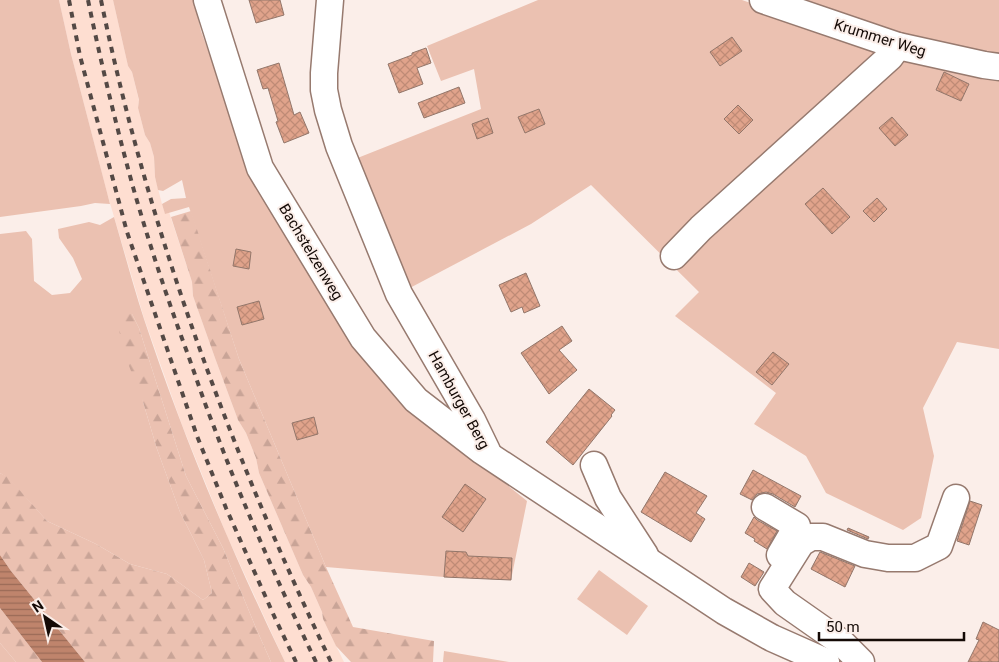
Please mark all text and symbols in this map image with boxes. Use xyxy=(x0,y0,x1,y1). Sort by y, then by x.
street label: Krummer Weg xyxy=(832,15,928,61)
street label: Bachstelzenweg xyxy=(275,201,347,303)
street label: Hamburger Berg xyxy=(425,348,493,452)
north arrow xyxy=(20,592,70,642)
text: N xyxy=(29,597,46,616)
scale bar xyxy=(819,610,964,642)
text: 50 m xyxy=(826,618,860,636)

